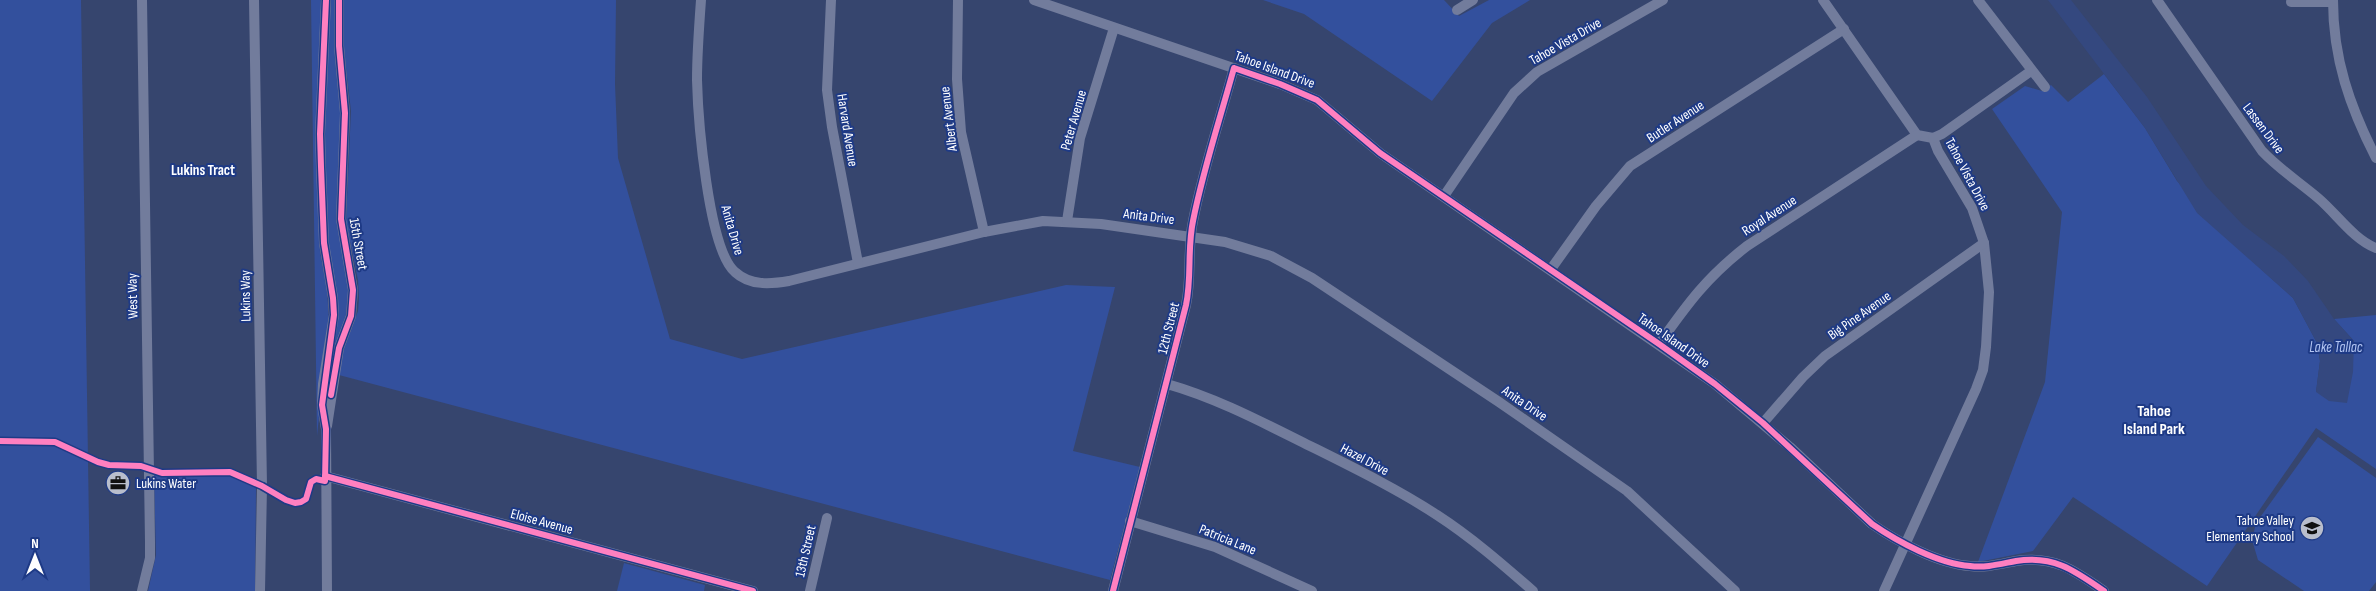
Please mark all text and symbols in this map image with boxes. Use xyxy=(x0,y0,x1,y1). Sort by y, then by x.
street label: Tahoe Vista Drive xyxy=(1526,14,1604,69)
street label: Tahoe Island Drive xyxy=(1232,47,1317,92)
street label: Albert Avenue xyxy=(936,86,961,153)
street label: Peter Avenue xyxy=(1057,88,1090,152)
street label: Harvard Avenue xyxy=(833,93,862,168)
street label: Butler Avenue xyxy=(1643,97,1707,146)
street label: Lassen Drive xyxy=(2239,100,2288,157)
street label: Tahoe Vista Drive xyxy=(1941,135,1994,214)
district label: Lukins Tract xyxy=(171,161,235,180)
street label: Royal Avenue xyxy=(1739,192,1800,239)
street label: Anita Drive xyxy=(717,202,748,257)
street label: Anita Drive xyxy=(1122,205,1175,228)
street label: 15th Street xyxy=(346,217,371,271)
street label: Lukins Way xyxy=(237,269,254,322)
street label: West Way xyxy=(124,273,141,319)
street label: Big Pine Avenue xyxy=(1824,287,1894,343)
street label: 12th Street xyxy=(1154,300,1183,356)
street label: Tahoe Island Drive xyxy=(1634,309,1713,372)
water label: Lake Tallac xyxy=(2309,338,2363,357)
street label: Anita Drive xyxy=(1498,382,1551,425)
district label: Tahoe Island Park xyxy=(2123,402,2185,439)
street label: Hazel Drive xyxy=(1338,440,1392,479)
office icon: Lukins Water xyxy=(105,470,131,496)
place label: Lukins Water xyxy=(136,475,196,492)
street label: Eloise Avenue xyxy=(509,505,575,538)
place label: Tahoe Valley Elementary School xyxy=(2206,512,2295,545)
school or university icon: Tahoe Valley Elementary School xyxy=(2299,515,2325,541)
street label: Patricia Lane xyxy=(1197,520,1259,559)
street label: 13th Street xyxy=(791,523,820,579)
north arrow xyxy=(10,531,60,581)
text: N xyxy=(31,535,39,552)

